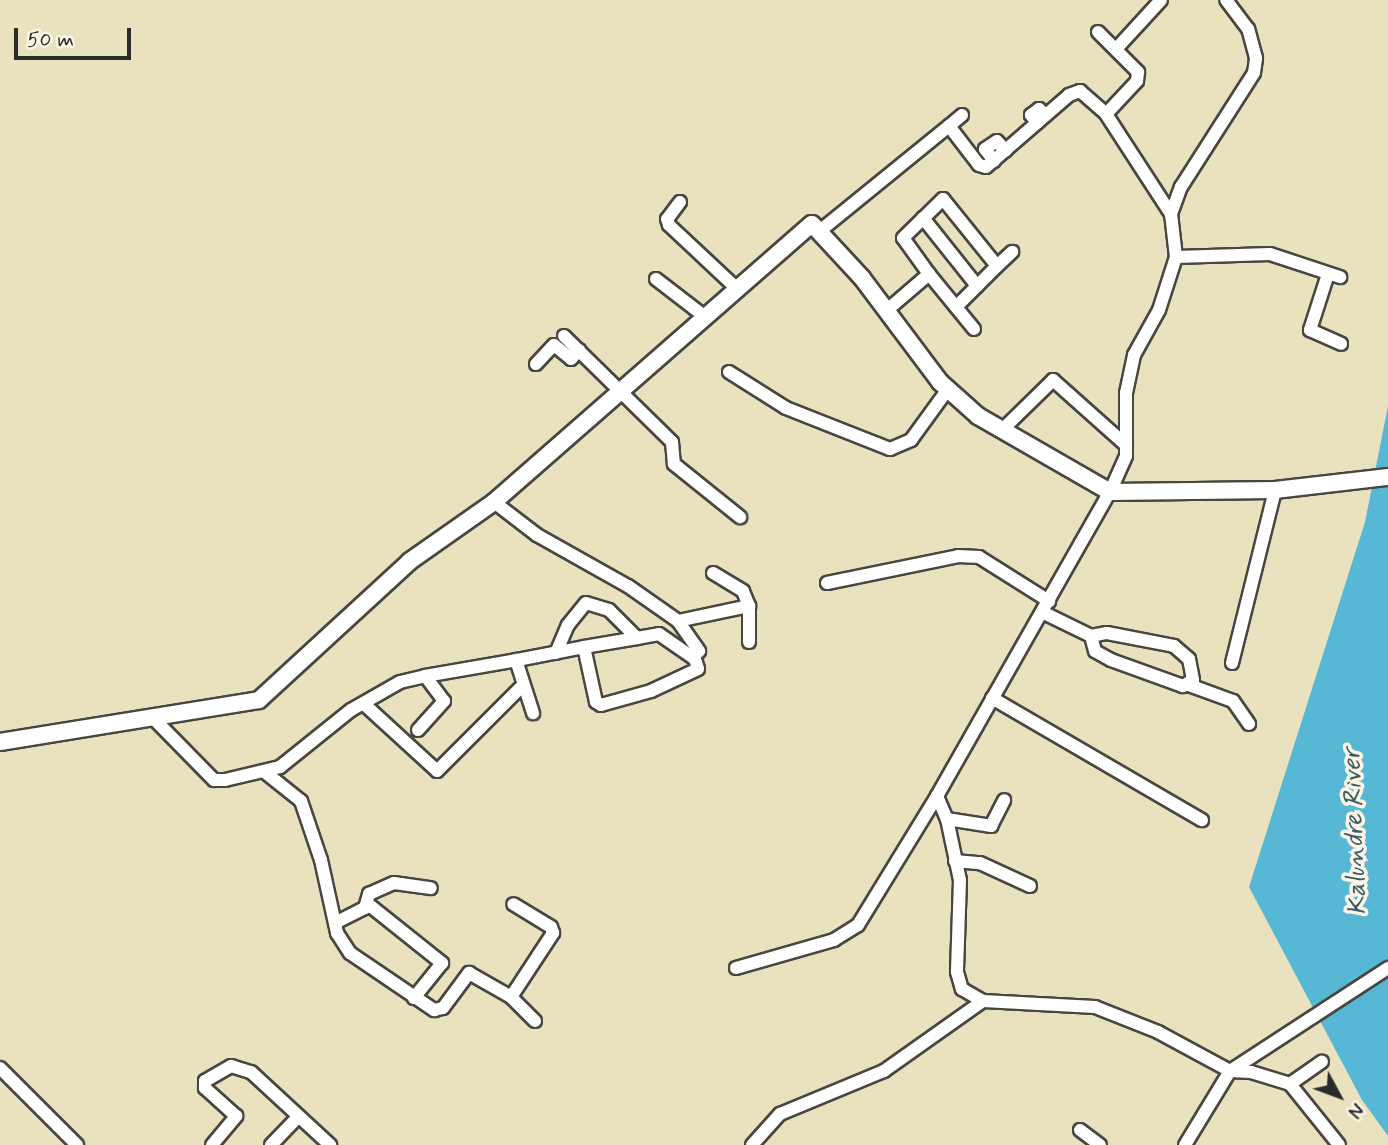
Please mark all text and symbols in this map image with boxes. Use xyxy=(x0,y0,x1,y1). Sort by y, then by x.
scale bar xyxy=(18,14,135,58)
text: 50 m xyxy=(27,26,74,54)
water label: Kalundre River xyxy=(1338,749,1374,915)
north arrow xyxy=(1304,1061,1374,1131)
text: N xyxy=(1342,1097,1369,1123)

